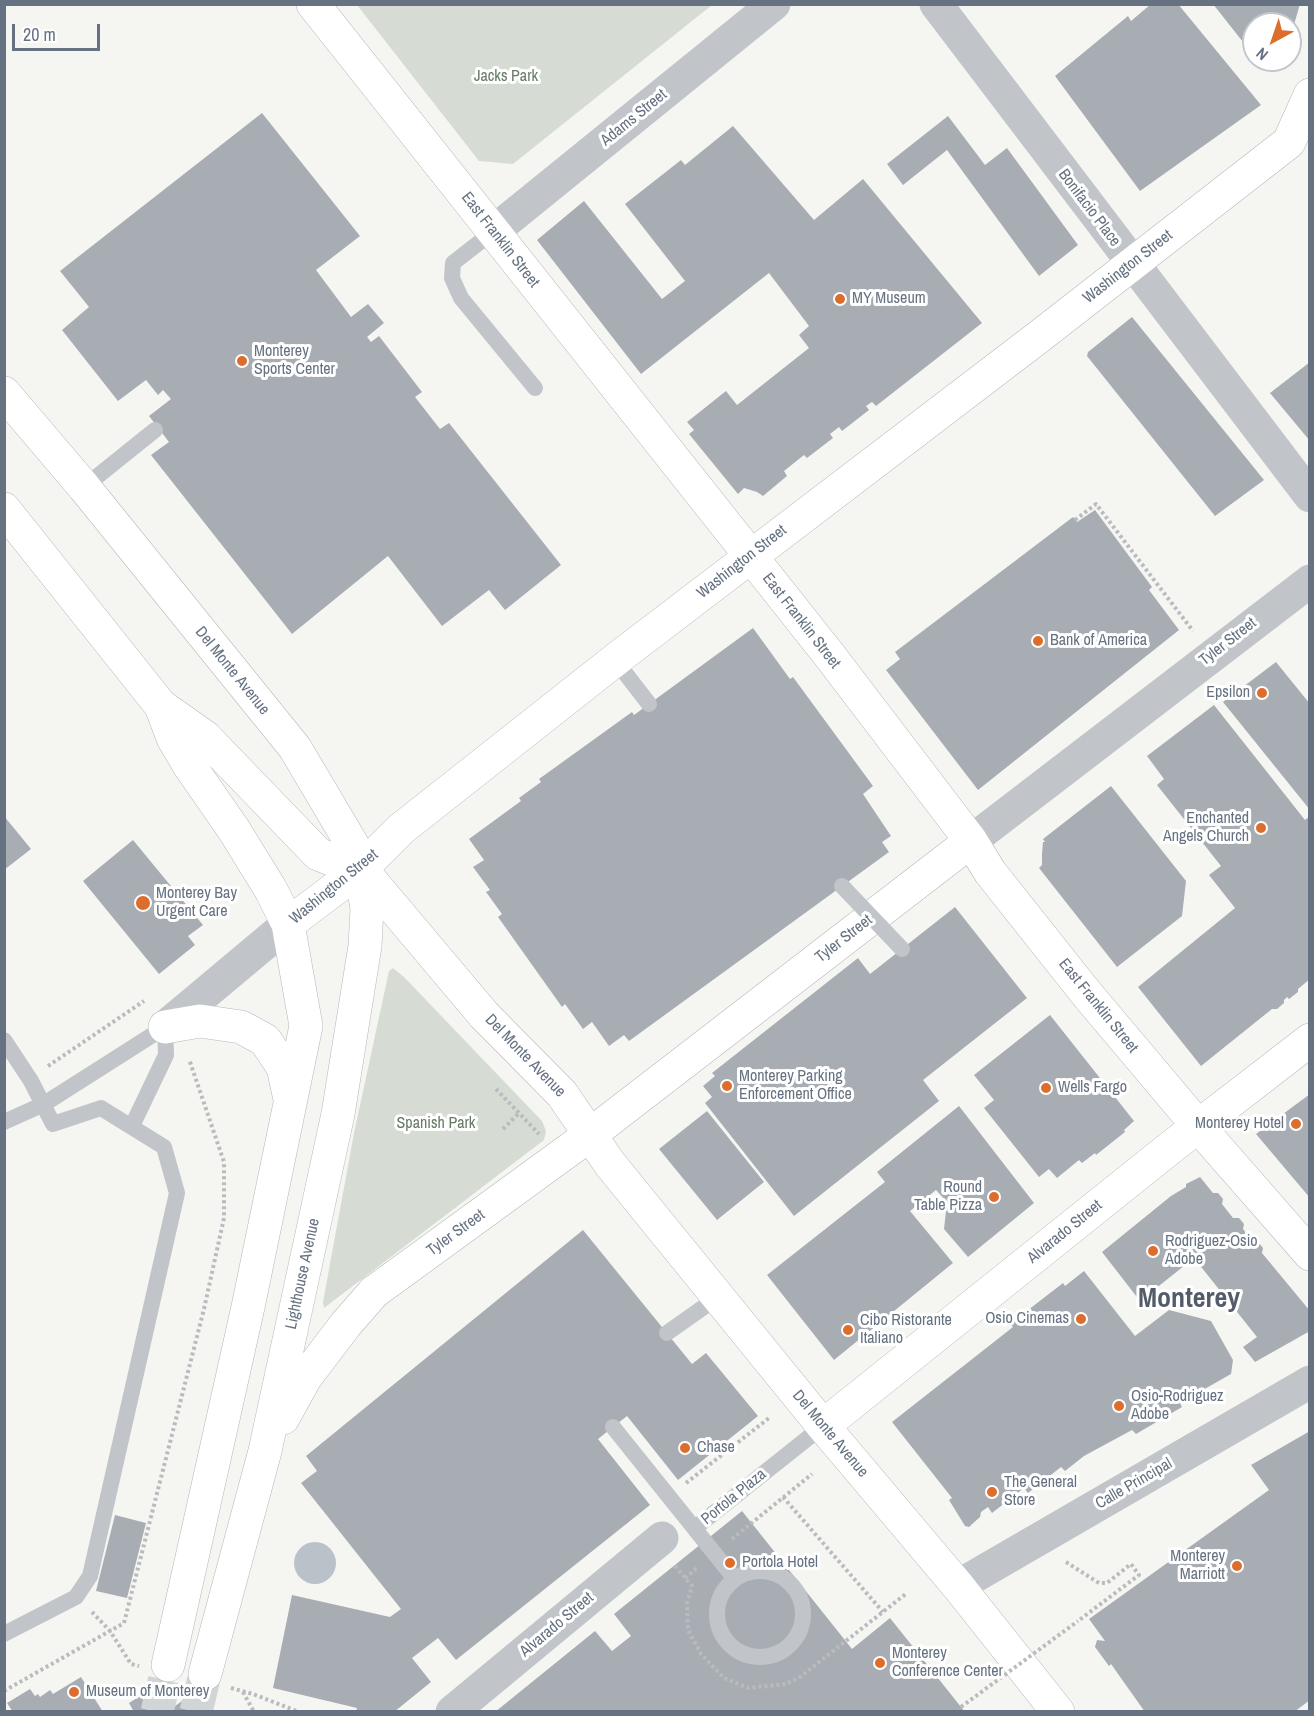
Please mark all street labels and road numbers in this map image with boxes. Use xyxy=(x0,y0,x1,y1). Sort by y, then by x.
street label: Adams Street xyxy=(597,86,671,150)
street label: Bonifacio Place xyxy=(1054,166,1124,250)
street label: East Franklin Street xyxy=(457,188,543,292)
street label: Washington Street xyxy=(1079,226,1177,308)
street label: Washington Street xyxy=(693,521,791,603)
street label: East Franklin Street xyxy=(758,569,844,673)
street label: Tyler Street xyxy=(1196,614,1260,670)
street label: Del Monte Avenue xyxy=(191,623,273,719)
street label: Washington Street xyxy=(286,845,382,929)
street label: Tyler Street xyxy=(812,911,876,967)
street label: East Franklin Street xyxy=(1054,955,1142,1057)
street label: Del Monte Avenue xyxy=(481,1011,569,1101)
street label: Alvarado Street xyxy=(1024,1196,1106,1268)
street label: Tyler Street xyxy=(423,1206,489,1260)
street label: Lighthouse Avenue xyxy=(282,1217,324,1331)
street label: Del Monte Avenue xyxy=(788,1387,872,1481)
street label: Calle Principal xyxy=(1092,1454,1176,1514)
street label: Portola Plaza xyxy=(698,1465,770,1529)
street label: Alvarado Street xyxy=(516,1589,598,1661)

